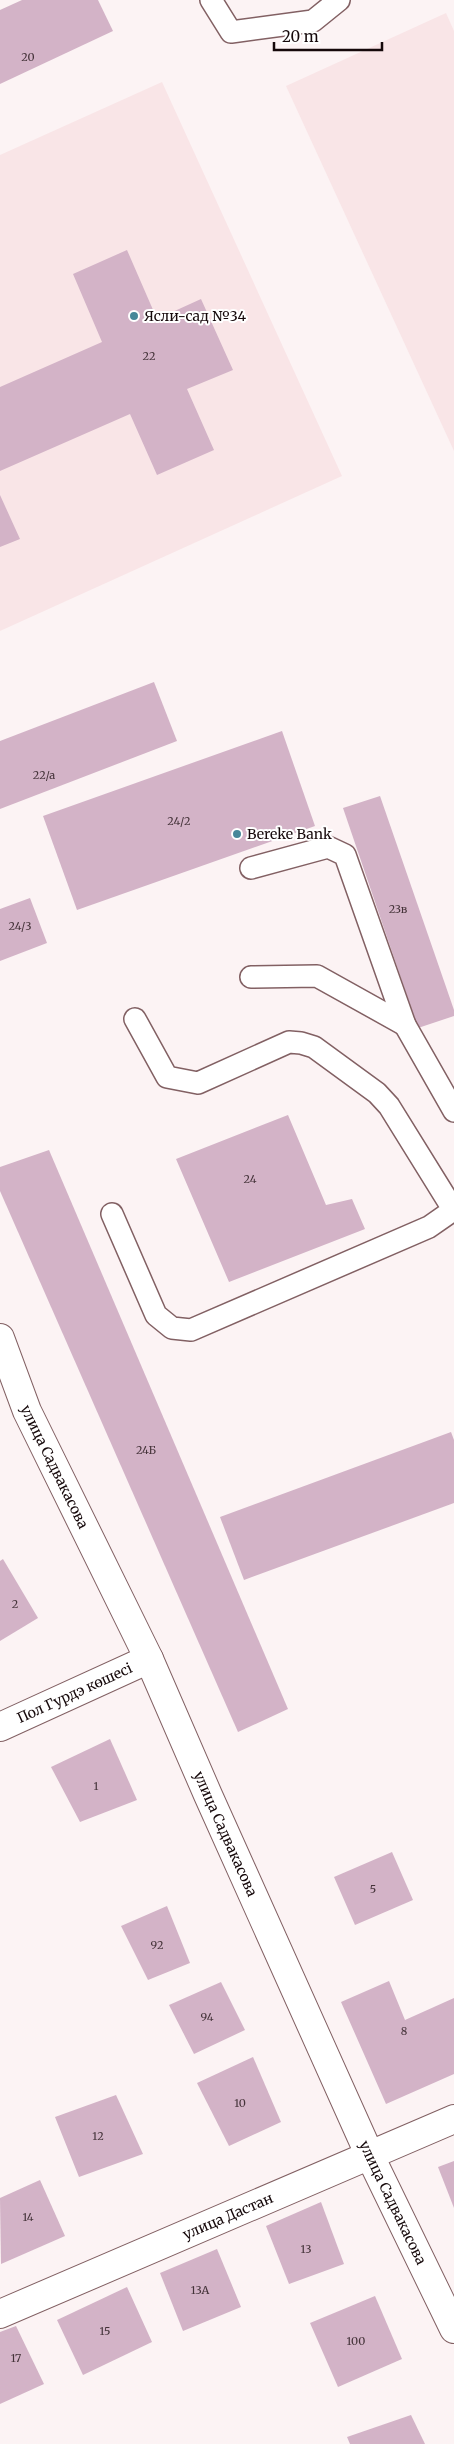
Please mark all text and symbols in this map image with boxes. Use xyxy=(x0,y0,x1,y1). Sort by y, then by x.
scale bar xyxy=(274,20,382,52)
text: 20 m xyxy=(282,27,319,46)
house number: 20 xyxy=(21,50,35,64)
place label: Ясли-сад №34 xyxy=(144,307,247,325)
marker: Ясли-сад №34 xyxy=(128,310,140,322)
house number: 22 xyxy=(143,349,155,363)
house number: 22/а xyxy=(33,768,55,782)
house number: 24/2 xyxy=(167,814,191,828)
place label: Bereke Bank xyxy=(247,825,332,843)
marker: Bereke Bank xyxy=(231,828,243,840)
house number: 23в xyxy=(389,902,408,916)
house number: 24/3 xyxy=(8,919,32,933)
house number: 24 xyxy=(244,1172,257,1186)
street label: улица Садвакасова xyxy=(17,1403,93,1532)
house number: 24Б xyxy=(136,1443,157,1457)
house number: 2 xyxy=(12,1597,18,1611)
street label: Пол Гурдэ көшесі xyxy=(14,1659,135,1727)
street label: улица Садвакасова xyxy=(190,1768,262,1900)
house number: 1 xyxy=(94,1779,99,1793)
house number: 5 xyxy=(370,1882,376,1896)
house number: 92 xyxy=(151,1938,163,1952)
house number: 94 xyxy=(200,2010,214,2024)
house number: 8 xyxy=(401,2024,408,2038)
house number: 10 xyxy=(234,2096,246,2110)
house number: 12 xyxy=(92,2129,104,2143)
street label: улица Садвакасова xyxy=(355,2138,431,2268)
street label: улица Дастан xyxy=(180,2189,276,2243)
house number: 14 xyxy=(22,2210,34,2224)
house number: 13 xyxy=(301,2242,311,2256)
house number: 13А xyxy=(191,2283,209,2297)
house number: 15 xyxy=(99,2324,111,2338)
house number: 100 xyxy=(347,2334,365,2348)
house number: 17 xyxy=(11,2351,21,2365)

